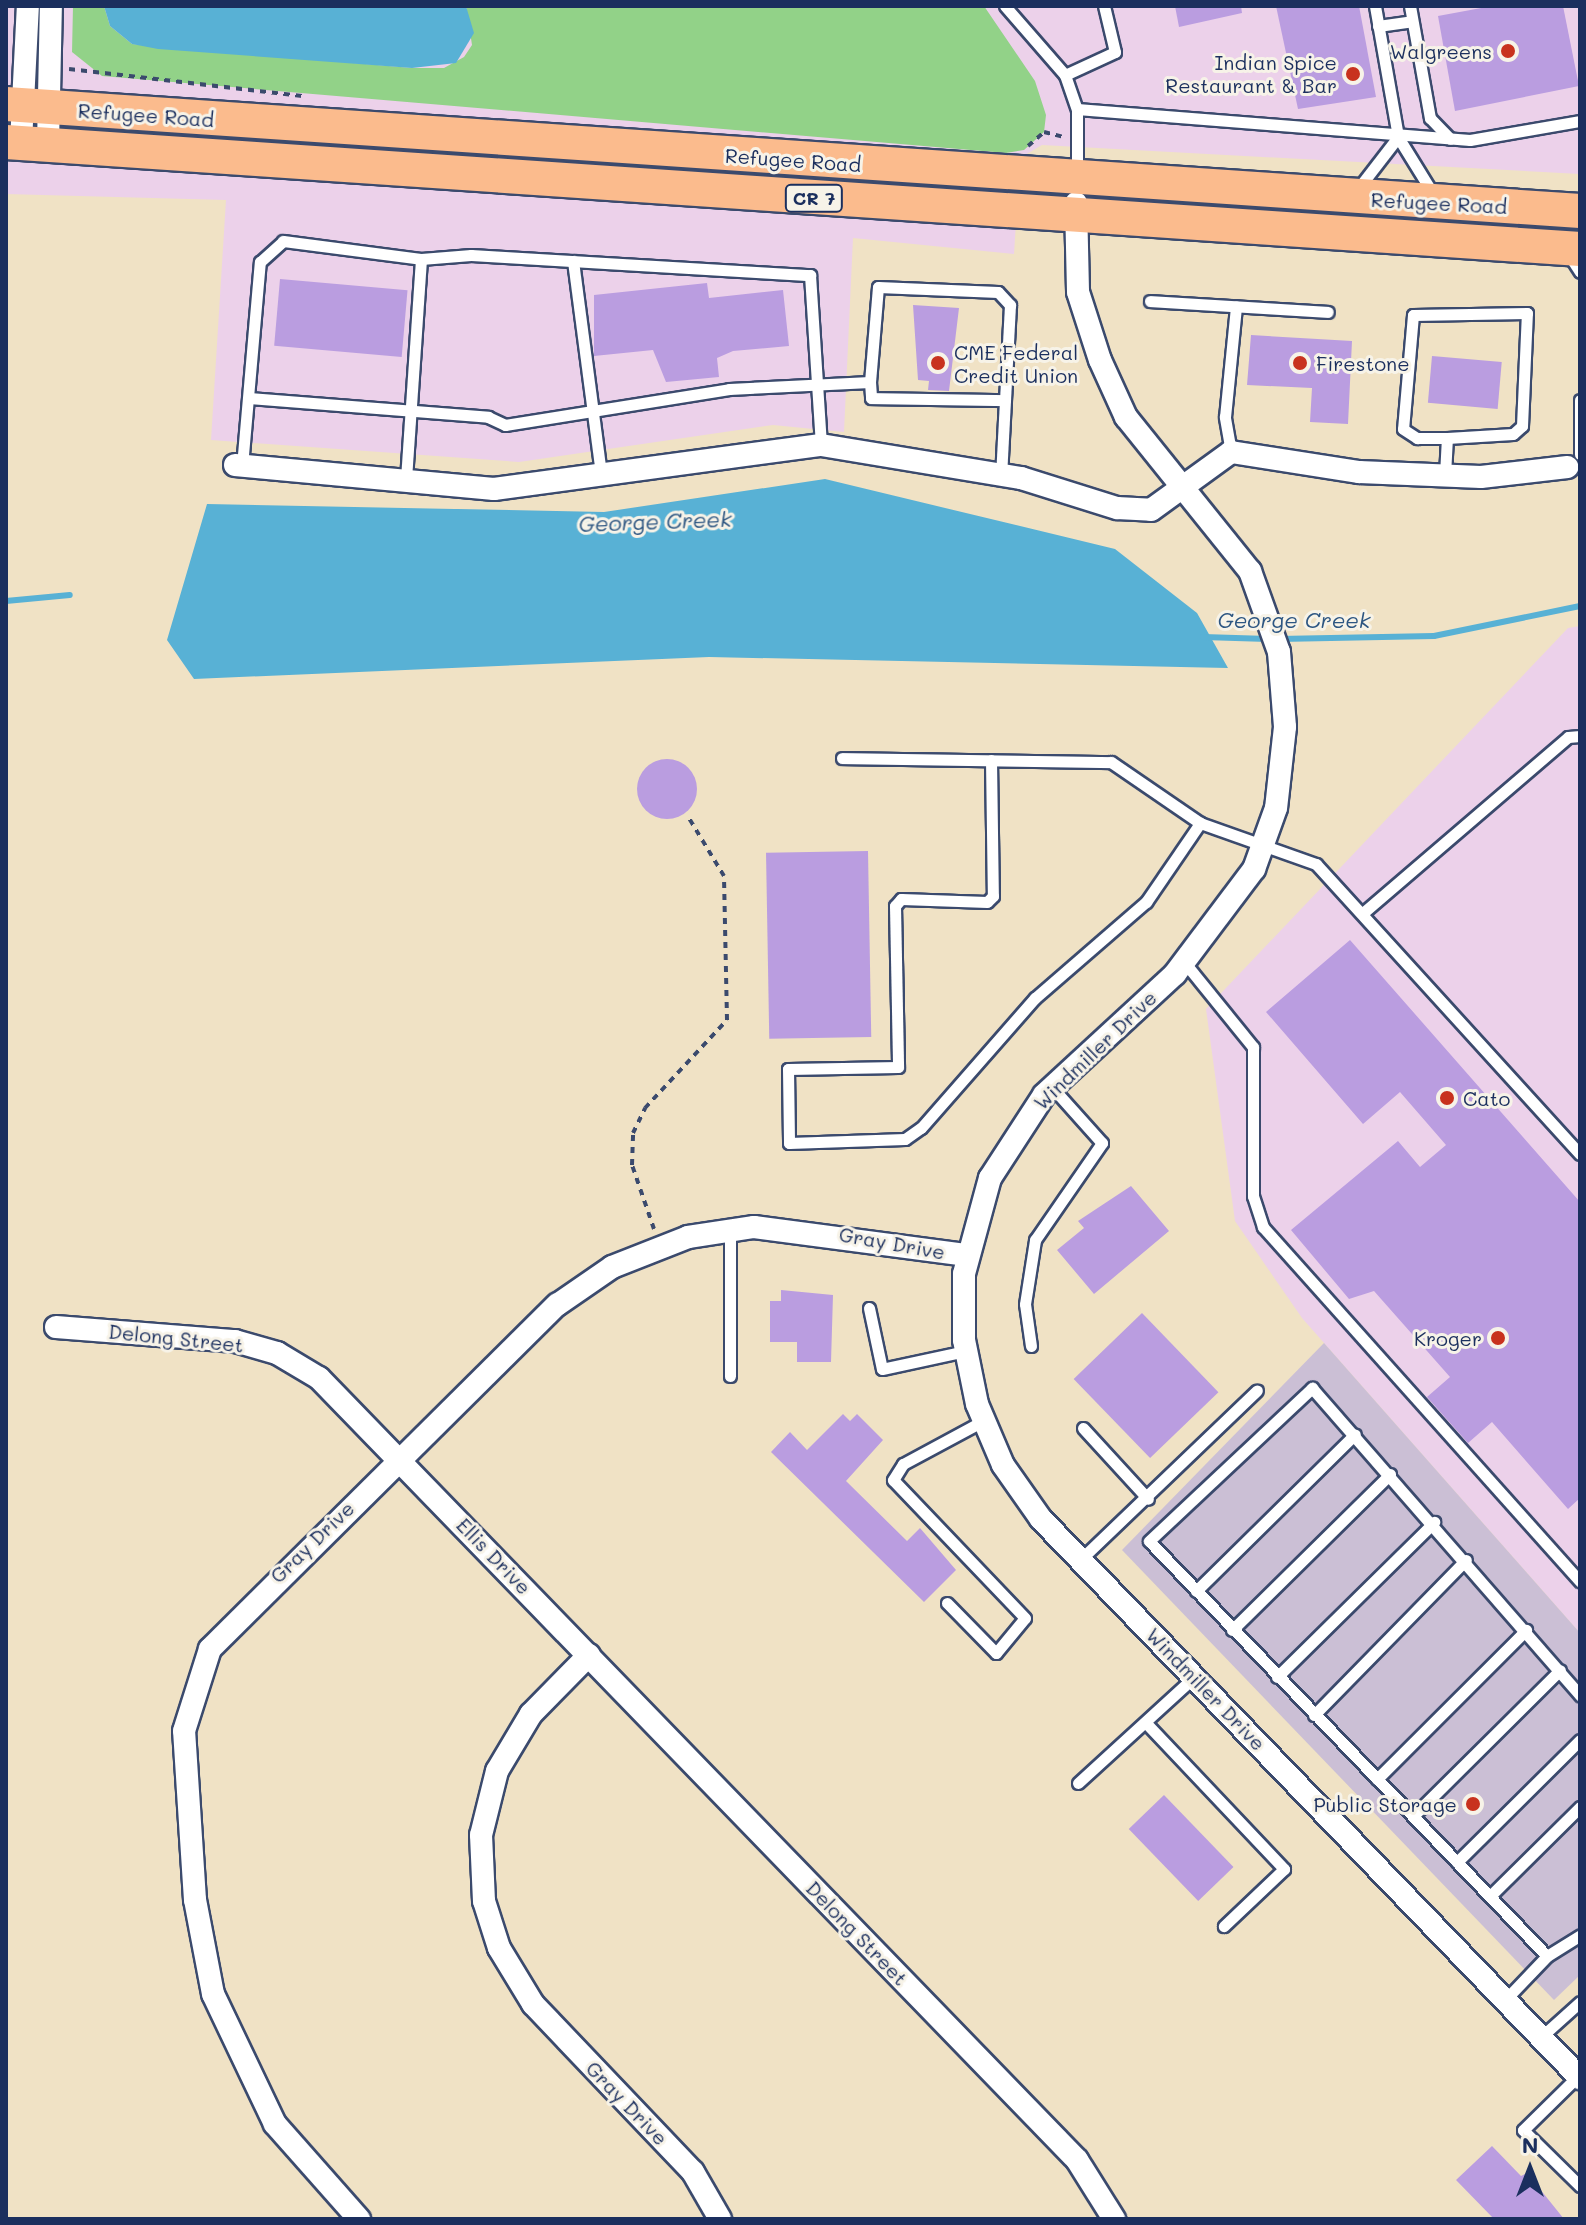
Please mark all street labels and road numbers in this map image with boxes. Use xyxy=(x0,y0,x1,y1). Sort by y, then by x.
street label: Refugee Road xyxy=(77,98,215,132)
street label: Refugee Road xyxy=(724,143,862,177)
road number: CR 7 xyxy=(784,184,844,212)
street label: Refugee Road xyxy=(1370,187,1508,219)
street label: Windmiller Drive xyxy=(1029,985,1161,1115)
street label: Gray Drive xyxy=(837,1222,947,1264)
street label: Delong Street xyxy=(107,1319,245,1357)
street label: Gray Drive xyxy=(265,1496,359,1588)
street label: Ellis Drive xyxy=(452,1513,536,1599)
street label: Windmiller Drive xyxy=(1141,1623,1271,1755)
street label: Delong Street xyxy=(801,1876,913,1990)
street label: Gray Drive xyxy=(581,2056,673,2150)

